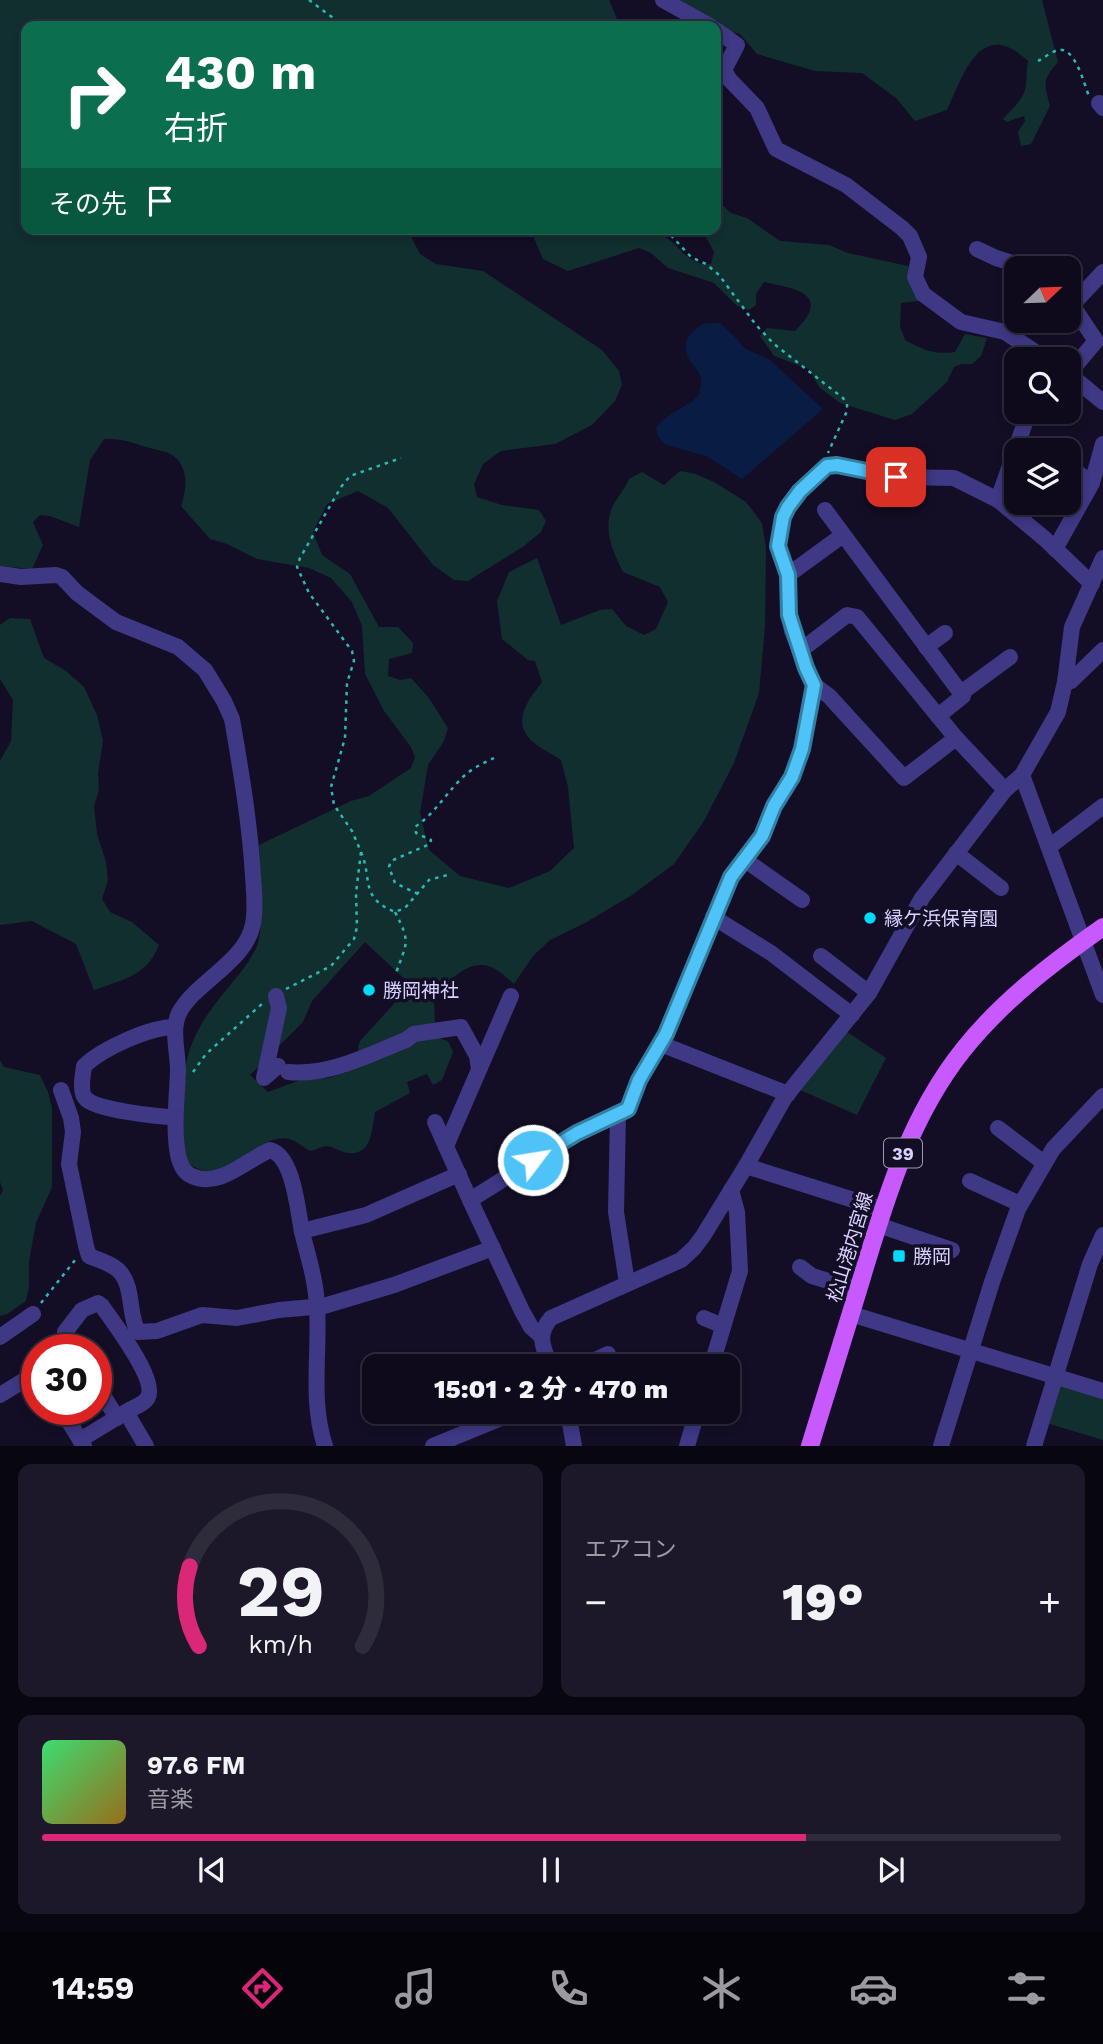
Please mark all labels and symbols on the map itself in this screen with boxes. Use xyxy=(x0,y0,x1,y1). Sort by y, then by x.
north arrow xyxy=(1004,256,1082,332)
pin xyxy=(866,447,926,507)
place label: 縁ケ浜保育園 xyxy=(884,907,998,930)
marker: 縁ケ浜保育園 xyxy=(862,910,878,926)
place label: 勝岡神社 xyxy=(383,979,459,1002)
marker: 勝岡神社 xyxy=(361,982,377,998)
position arrow xyxy=(496,1123,570,1197)
road number: 39 xyxy=(884,1138,922,1168)
street label: 松山港内宮線 xyxy=(822,1189,878,1305)
place label: 勝岡 xyxy=(913,1245,951,1268)
marker: 勝岡 xyxy=(891,1248,907,1264)
speed limit sign: 30 xyxy=(21,1334,112,1425)

